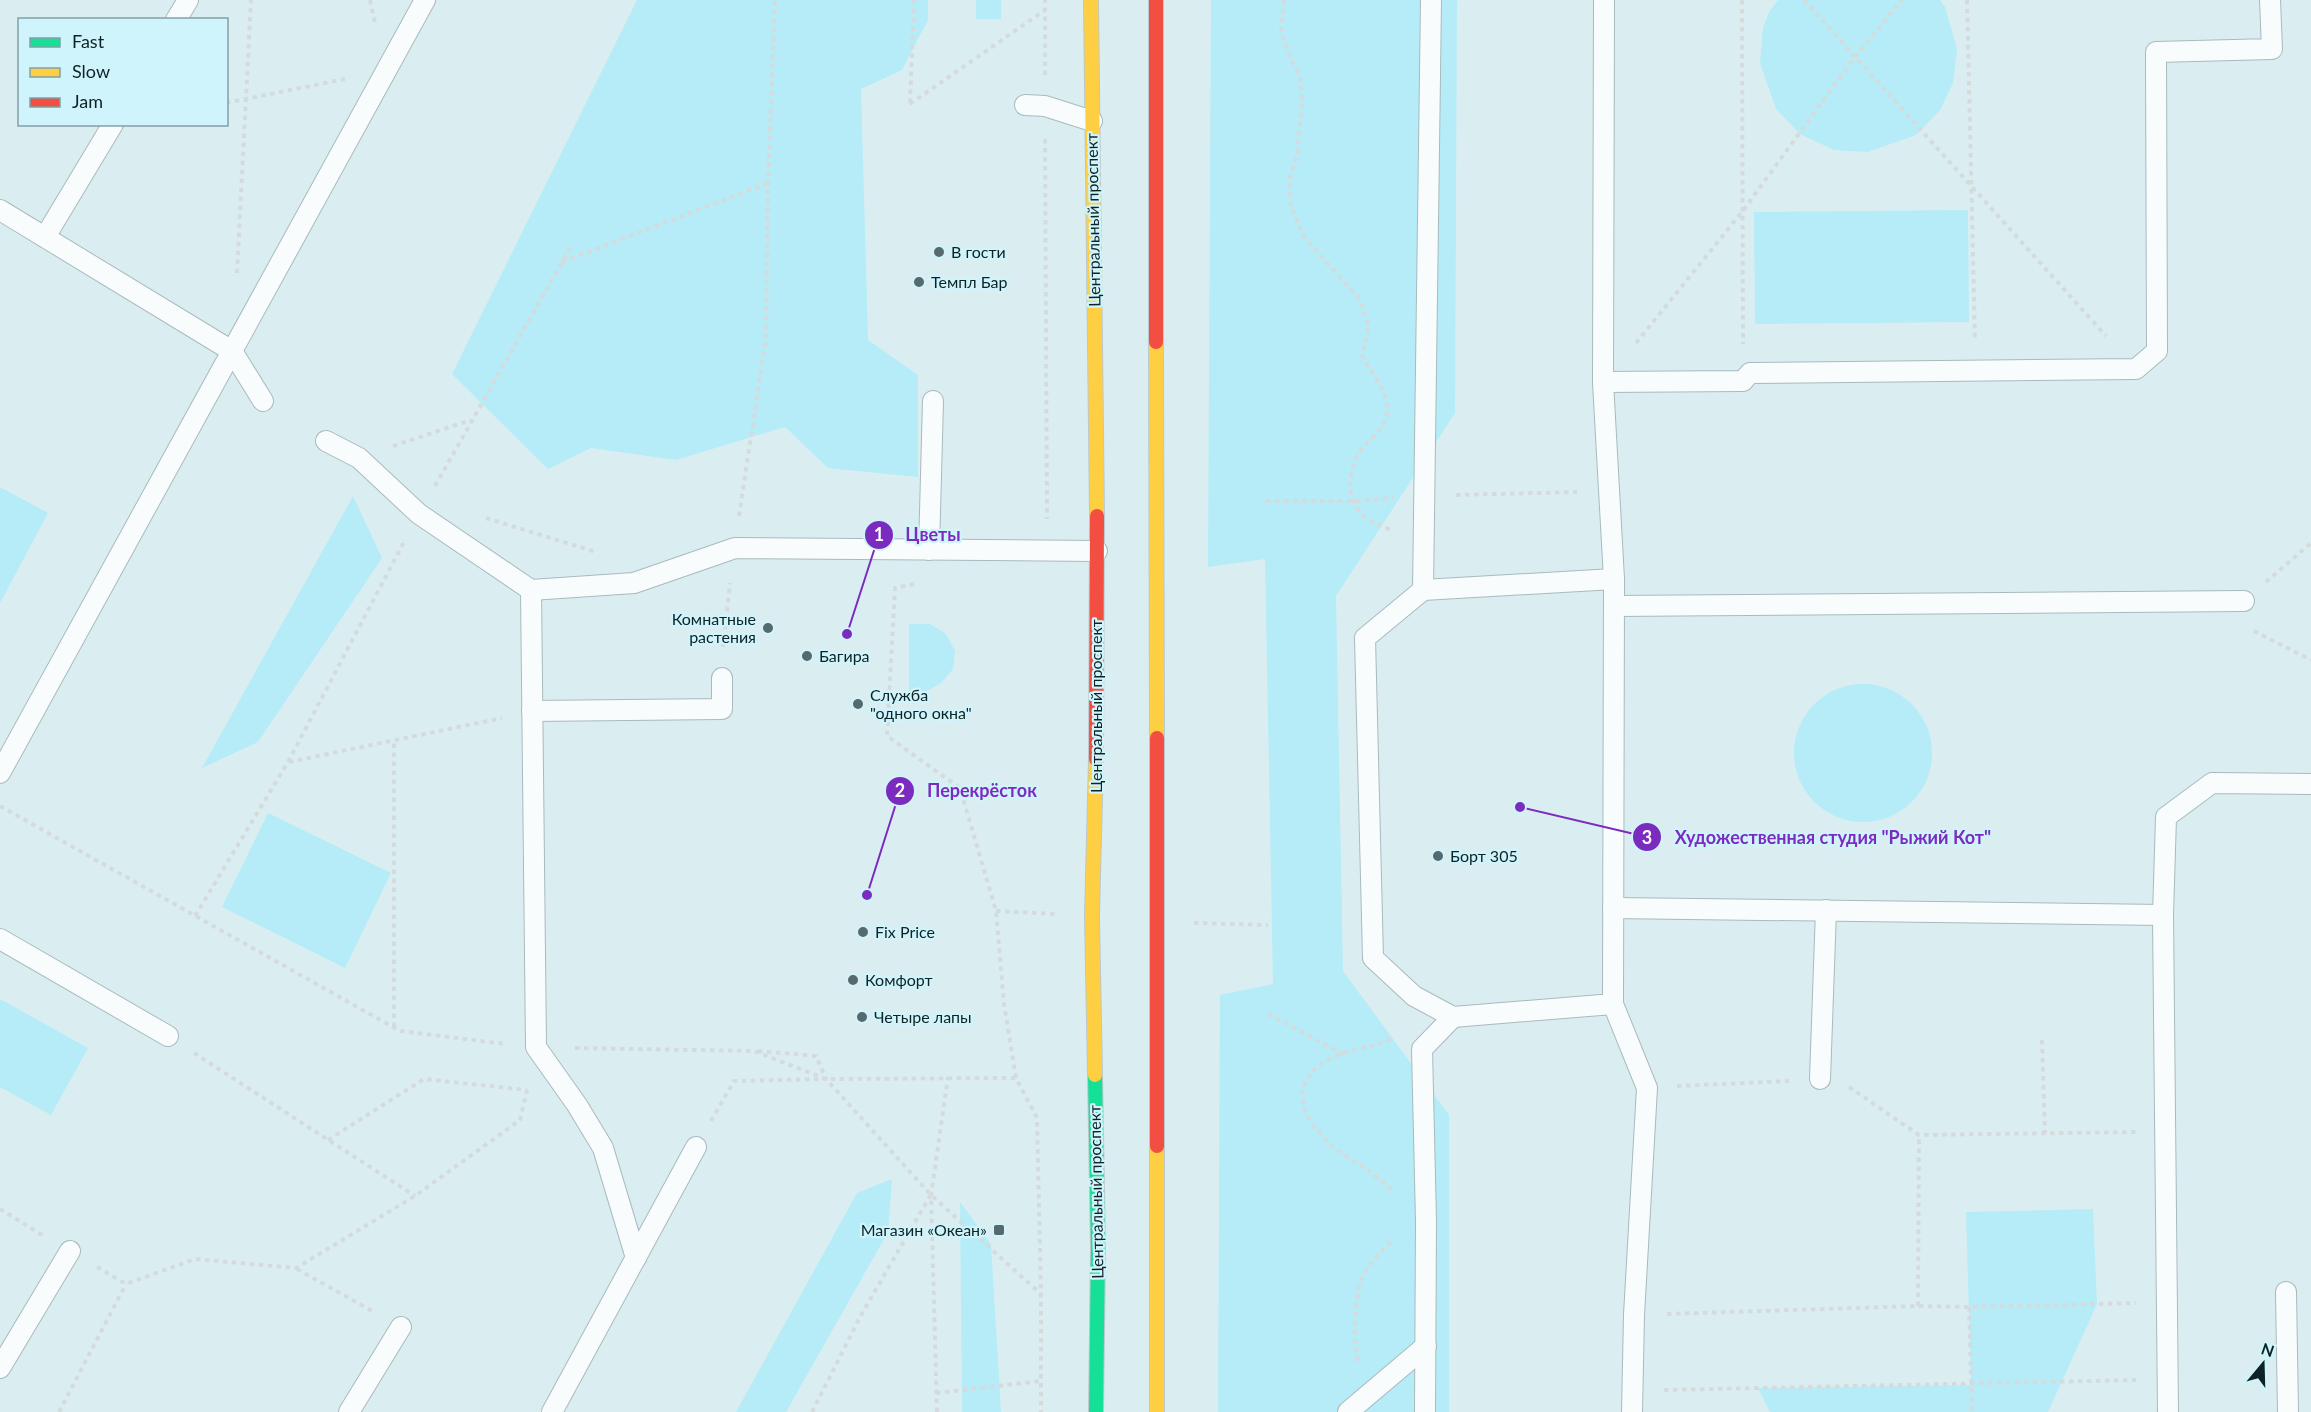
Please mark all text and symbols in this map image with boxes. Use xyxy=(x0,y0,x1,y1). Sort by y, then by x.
legend xyxy=(18,18,228,126)
text: Fast xyxy=(72,30,105,52)
text: Slow xyxy=(72,60,110,82)
text: Jam xyxy=(72,90,103,112)
street label: Центральный проспект xyxy=(1081,133,1104,307)
place label: В гости xyxy=(951,242,1006,261)
marker: В гости xyxy=(932,245,946,259)
place label: Темпл Бар xyxy=(931,272,1008,291)
marker: Темпл Бар xyxy=(912,275,926,289)
callout: Цветы xyxy=(864,517,973,553)
text: 1 xyxy=(874,523,884,545)
text: Цветы xyxy=(905,523,961,545)
place label: Комнатные растения xyxy=(672,609,756,646)
street label: Центральный проспект xyxy=(1086,619,1105,793)
marker: Комнатные растения xyxy=(761,621,775,635)
place label: Багира xyxy=(819,646,870,665)
marker: Багира xyxy=(800,649,814,663)
place label: Служба "одного окна" xyxy=(870,685,972,722)
marker: Служба "одного окна" xyxy=(851,697,865,711)
callout: Перекрёсток xyxy=(885,773,1049,809)
text: 2 xyxy=(895,779,905,801)
text: Перекрёсток xyxy=(927,779,1037,801)
callout: Художественная студия "Рыжий Кот" xyxy=(1632,819,2003,855)
text: 3 xyxy=(1642,826,1652,848)
text: Художественная студия "Рыжий Кот" xyxy=(1675,826,1991,848)
place label: Борт 305 xyxy=(1450,846,1518,865)
marker: Борт 305 xyxy=(1431,849,1445,863)
place label: Fix Price xyxy=(875,922,935,941)
marker: Fix Price xyxy=(856,925,870,939)
place label: Комфорт xyxy=(865,970,933,989)
marker: Комфорт xyxy=(846,973,860,987)
place label: Четыре лапы xyxy=(874,1007,972,1026)
marker: Четыре лапы xyxy=(855,1010,869,1024)
street label: Центральный проспект xyxy=(1084,1105,1107,1279)
place label: Магазин «Океан» xyxy=(861,1220,987,1239)
marker: Магазин «Океан» xyxy=(992,1223,1006,1237)
north arrow xyxy=(2233,1334,2293,1394)
text: N xyxy=(2259,1338,2277,1360)

